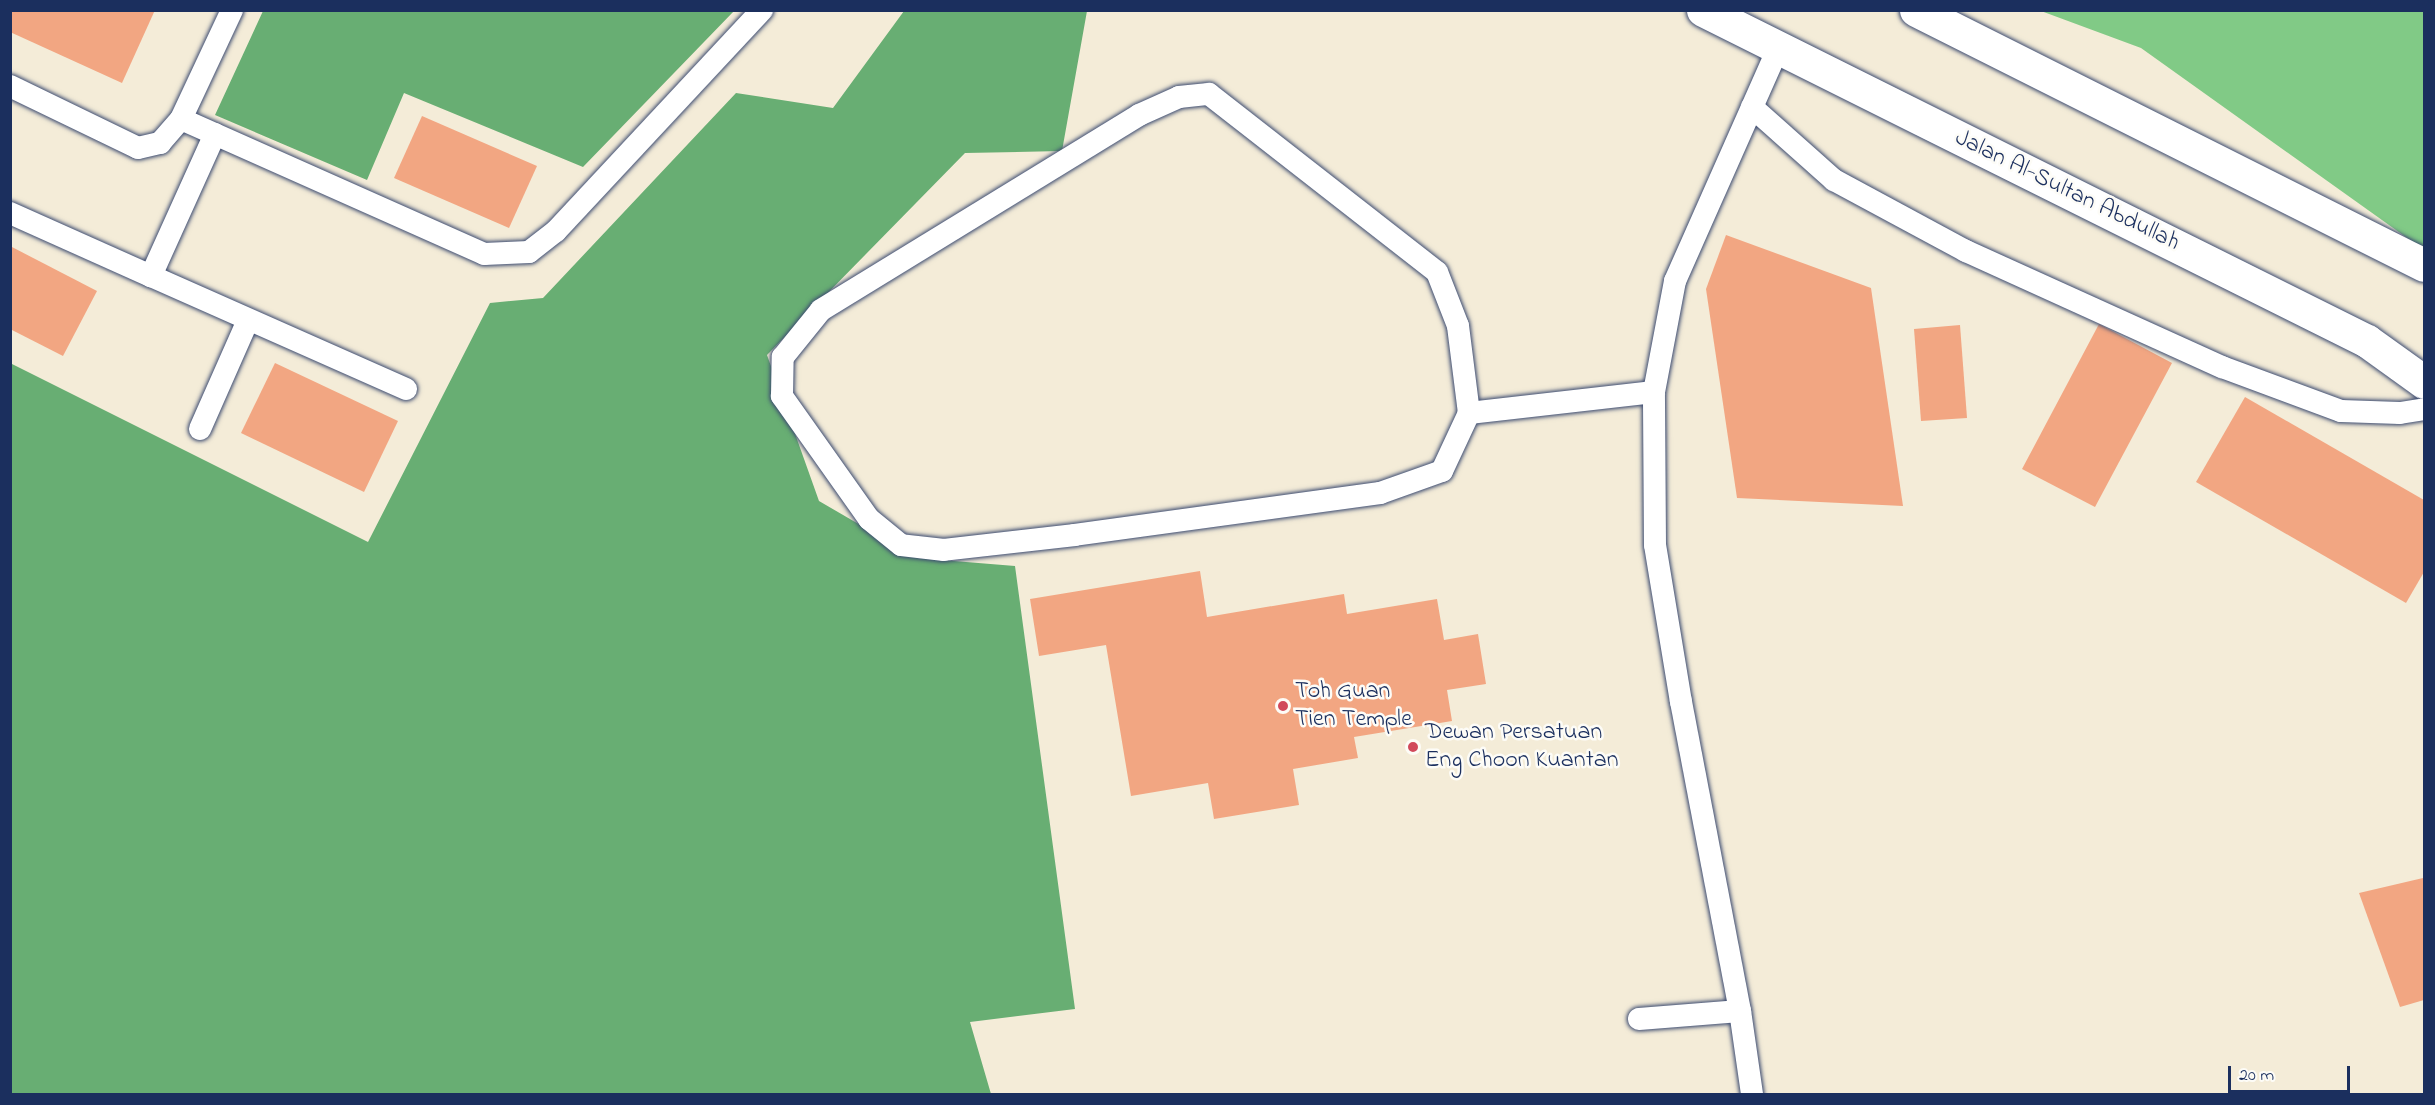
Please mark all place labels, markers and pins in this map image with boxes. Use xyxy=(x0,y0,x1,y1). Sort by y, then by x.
place label: Toh Guan Tien Temple xyxy=(1295,678,1412,734)
marker: Toh Guan Tien Temple xyxy=(1276,699,1290,713)
place label: Dewan Persatuan Eng Choon Kuantan xyxy=(1425,719,1618,775)
marker: Dewan Persatuan Eng Choon Kuantan xyxy=(1406,740,1420,754)

